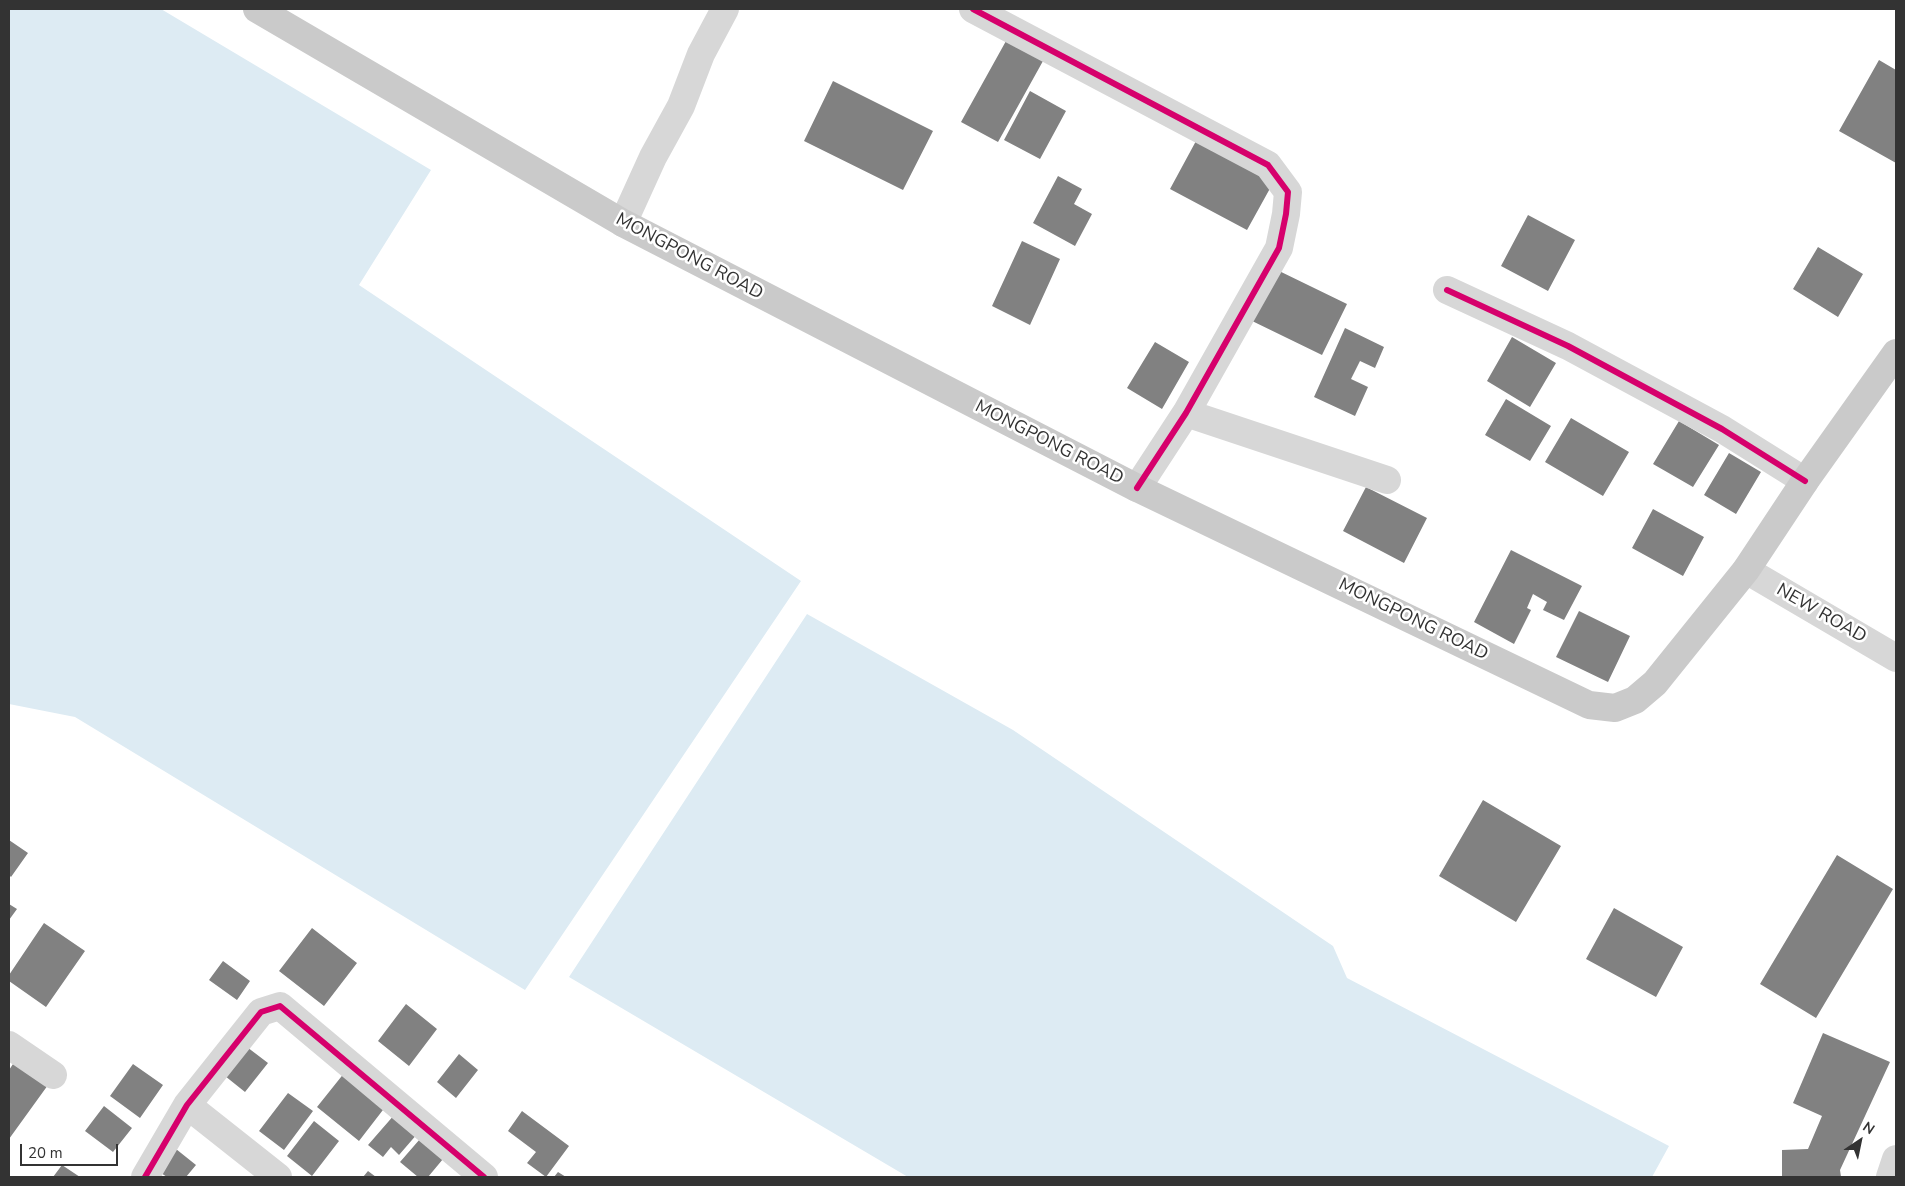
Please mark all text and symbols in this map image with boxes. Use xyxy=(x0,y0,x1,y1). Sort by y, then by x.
street label: MONGPONG ROAD xyxy=(612,209,766,305)
street label: MONGPONG ROAD xyxy=(971,396,1127,490)
street label: MONGPONG ROAD xyxy=(1335,574,1491,666)
street label: NEW ROAD xyxy=(1772,580,1870,648)
north arrow xyxy=(1835,1116,1885,1166)
text: N xyxy=(1859,1117,1878,1139)
scale bar xyxy=(22,1134,120,1166)
text: 20 m xyxy=(28,1143,63,1163)

